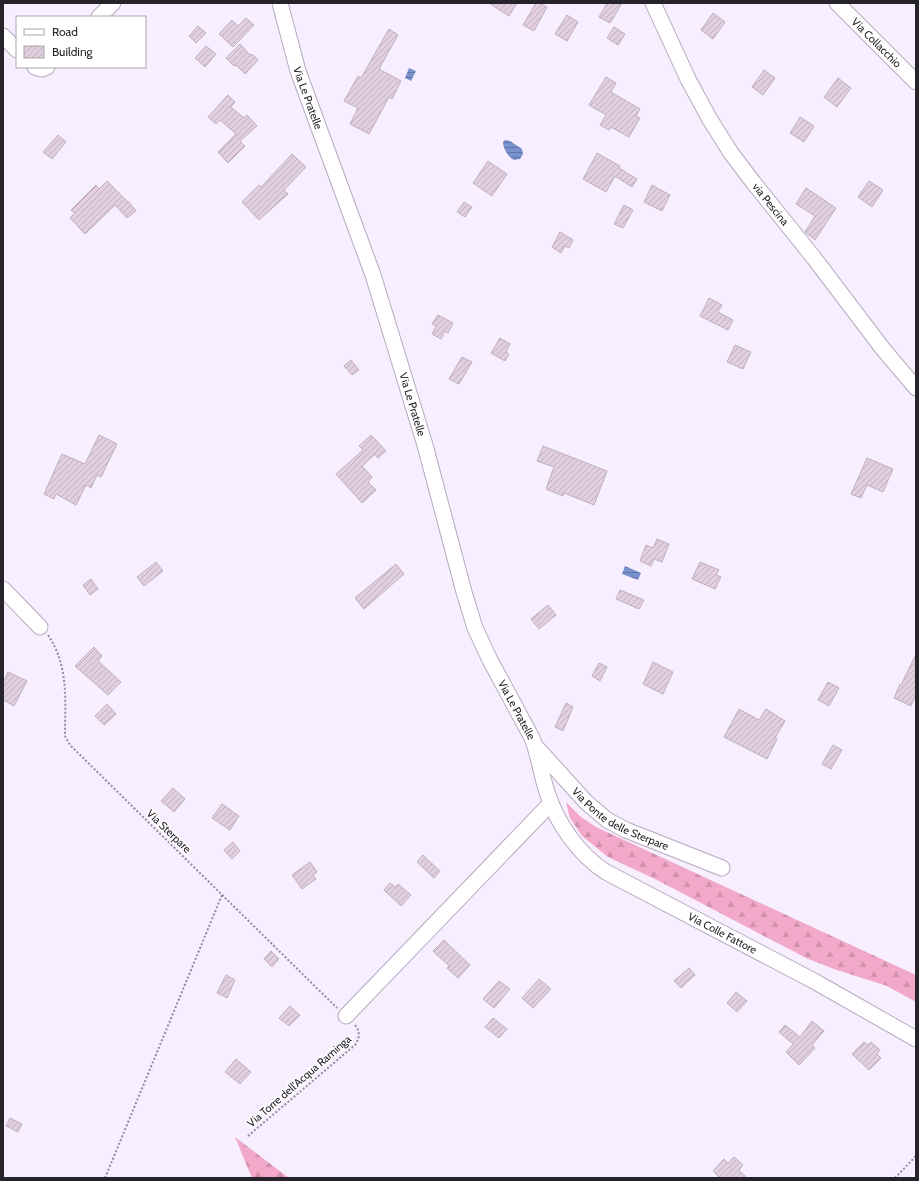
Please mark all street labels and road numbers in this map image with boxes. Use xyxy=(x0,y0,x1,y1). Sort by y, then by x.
street label: Via Collacchio xyxy=(849,15,904,70)
street label: Via Le Pratelle xyxy=(290,65,326,132)
street label: via Pescina xyxy=(749,180,792,229)
street label: Via Le Pratelle xyxy=(396,371,429,438)
street label: Via Le Pratelle xyxy=(495,677,539,742)
street label: Via Ponte delle Sterpare xyxy=(569,784,671,853)
street label: Via Sterpare xyxy=(144,806,195,856)
street label: Via Colle Fattore xyxy=(686,909,760,957)
street label: Via Torre dell'Acqua Raminga xyxy=(244,1031,354,1130)

